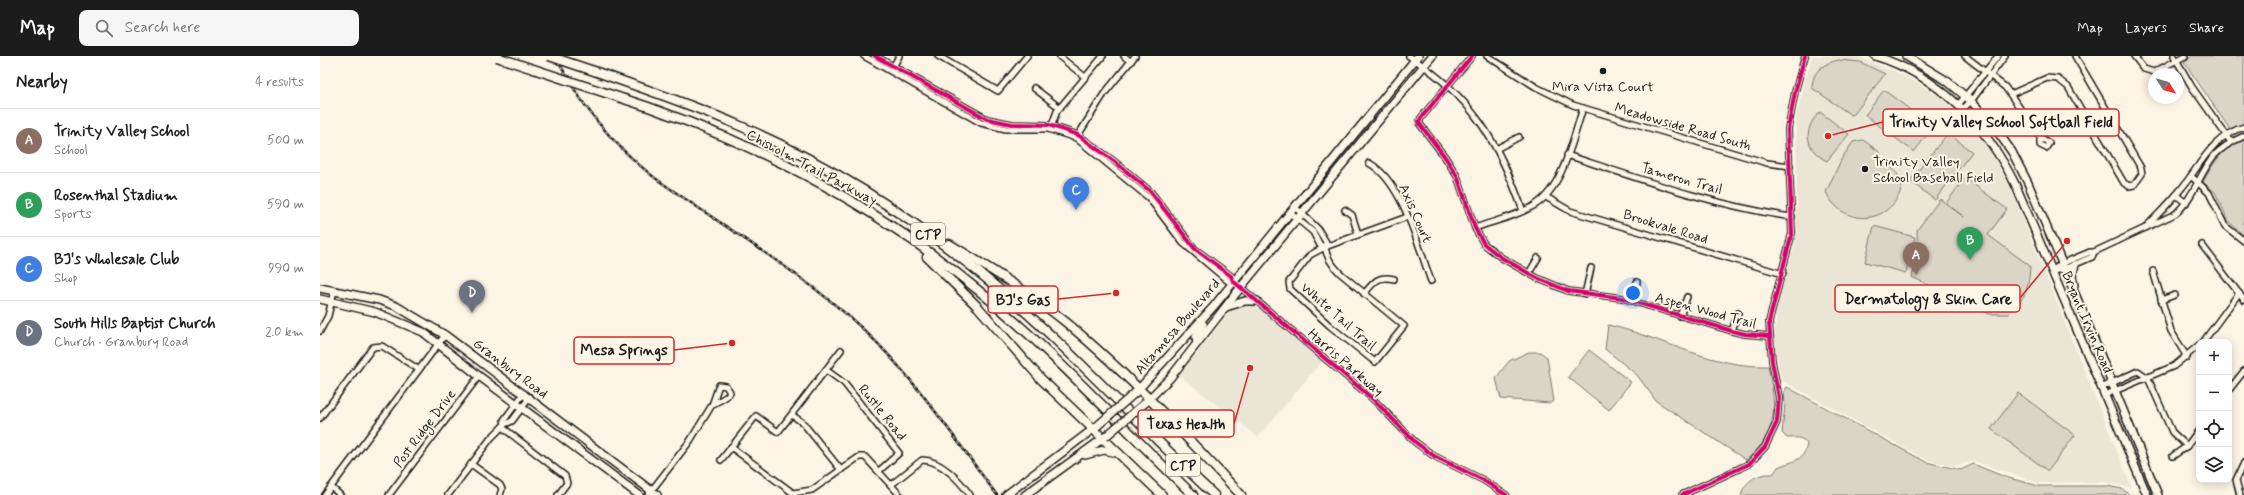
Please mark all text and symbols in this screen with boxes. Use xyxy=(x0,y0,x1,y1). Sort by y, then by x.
search box xyxy=(79,10,359,46)
text: Map xyxy=(20,16,55,41)
icon: search xyxy=(93,17,115,39)
text: Search here xyxy=(125,18,200,38)
text: Map xyxy=(2077,19,2103,37)
text: Layers xyxy=(2125,19,2167,37)
text: Share xyxy=(2189,19,2224,37)
marker: Mira Vista Court xyxy=(1598,66,1608,76)
north arrow xyxy=(2148,68,2184,104)
text: Nearby xyxy=(16,71,68,93)
text: 4 results xyxy=(255,74,304,91)
place label: Mira Vista Court xyxy=(1552,78,1654,96)
street label: Meadowside Road South xyxy=(1612,99,1753,155)
callout: Trinity Valley School Softball Field xyxy=(1883,109,2119,136)
text: Trinity Valley School Softball Field xyxy=(1889,113,2113,133)
text: Trinity Valley School xyxy=(54,122,190,142)
street label: Chisholm Trail Parkway xyxy=(743,126,880,210)
text: A xyxy=(25,132,33,149)
text: 500 m xyxy=(267,132,304,149)
text: School xyxy=(54,142,88,159)
place label: Trinity Valley School Baseball Field xyxy=(1873,153,1994,187)
street label: Tameron Trail xyxy=(1639,159,1724,199)
marker: Trinity Valley School Baseball Field xyxy=(1860,164,1870,174)
pin: C xyxy=(1063,177,1089,210)
street label: Axis Court xyxy=(1394,181,1436,246)
text: Rosenthal Stadium xyxy=(54,186,178,206)
text: B xyxy=(25,196,33,213)
text: 590 m xyxy=(267,196,304,213)
street label: Brookvale Road xyxy=(1621,205,1710,248)
text: Sports xyxy=(54,206,92,223)
road number: CTP xyxy=(911,223,945,245)
pin: B xyxy=(1957,227,1983,260)
pin: A xyxy=(1903,242,1929,275)
text: BJ's Wholesale Club xyxy=(54,250,179,270)
text: C xyxy=(24,260,34,277)
text: 990 m xyxy=(268,260,304,277)
street label: Bryant Irvin Road xyxy=(2057,269,2117,376)
text: Shop xyxy=(54,270,78,287)
street label: Altamesa Boulevard xyxy=(1131,275,1224,378)
street label: White Tail Trail xyxy=(1297,279,1380,355)
pin: D xyxy=(459,280,485,313)
your location xyxy=(1623,283,1643,303)
callout: Dermatology & Skin Care xyxy=(1835,285,2020,312)
callout: BJ's Gas xyxy=(988,286,1058,313)
street label: Aspen Wood Trail xyxy=(1653,289,1758,333)
text: Dermatology & Skin Care xyxy=(1844,290,2012,312)
text: BJ's Gas xyxy=(996,291,1050,311)
text: South Hills Baptist Church xyxy=(54,314,215,334)
text: D xyxy=(25,324,33,341)
text: 2.0 km xyxy=(265,324,304,341)
street label: Harris Parkway xyxy=(1304,325,1387,401)
text: Church · Granbury Road xyxy=(54,334,188,351)
street label: Granbury Road xyxy=(469,335,552,403)
callout: Mesa Springs xyxy=(574,337,674,364)
map controls xyxy=(2196,339,2232,483)
button: + xyxy=(2196,339,2232,375)
text: Mesa Springs xyxy=(580,341,668,362)
button: − xyxy=(2196,375,2232,411)
street label: Rustle Road xyxy=(854,381,910,445)
street label: Post Ridge Drive xyxy=(390,386,461,472)
callout: Texas Health xyxy=(1138,410,1234,437)
button: locate xyxy=(2196,411,2232,447)
text: Texas Health xyxy=(1146,415,1226,435)
button: layers xyxy=(2196,447,2232,483)
road number: CTP xyxy=(1166,454,1200,476)

